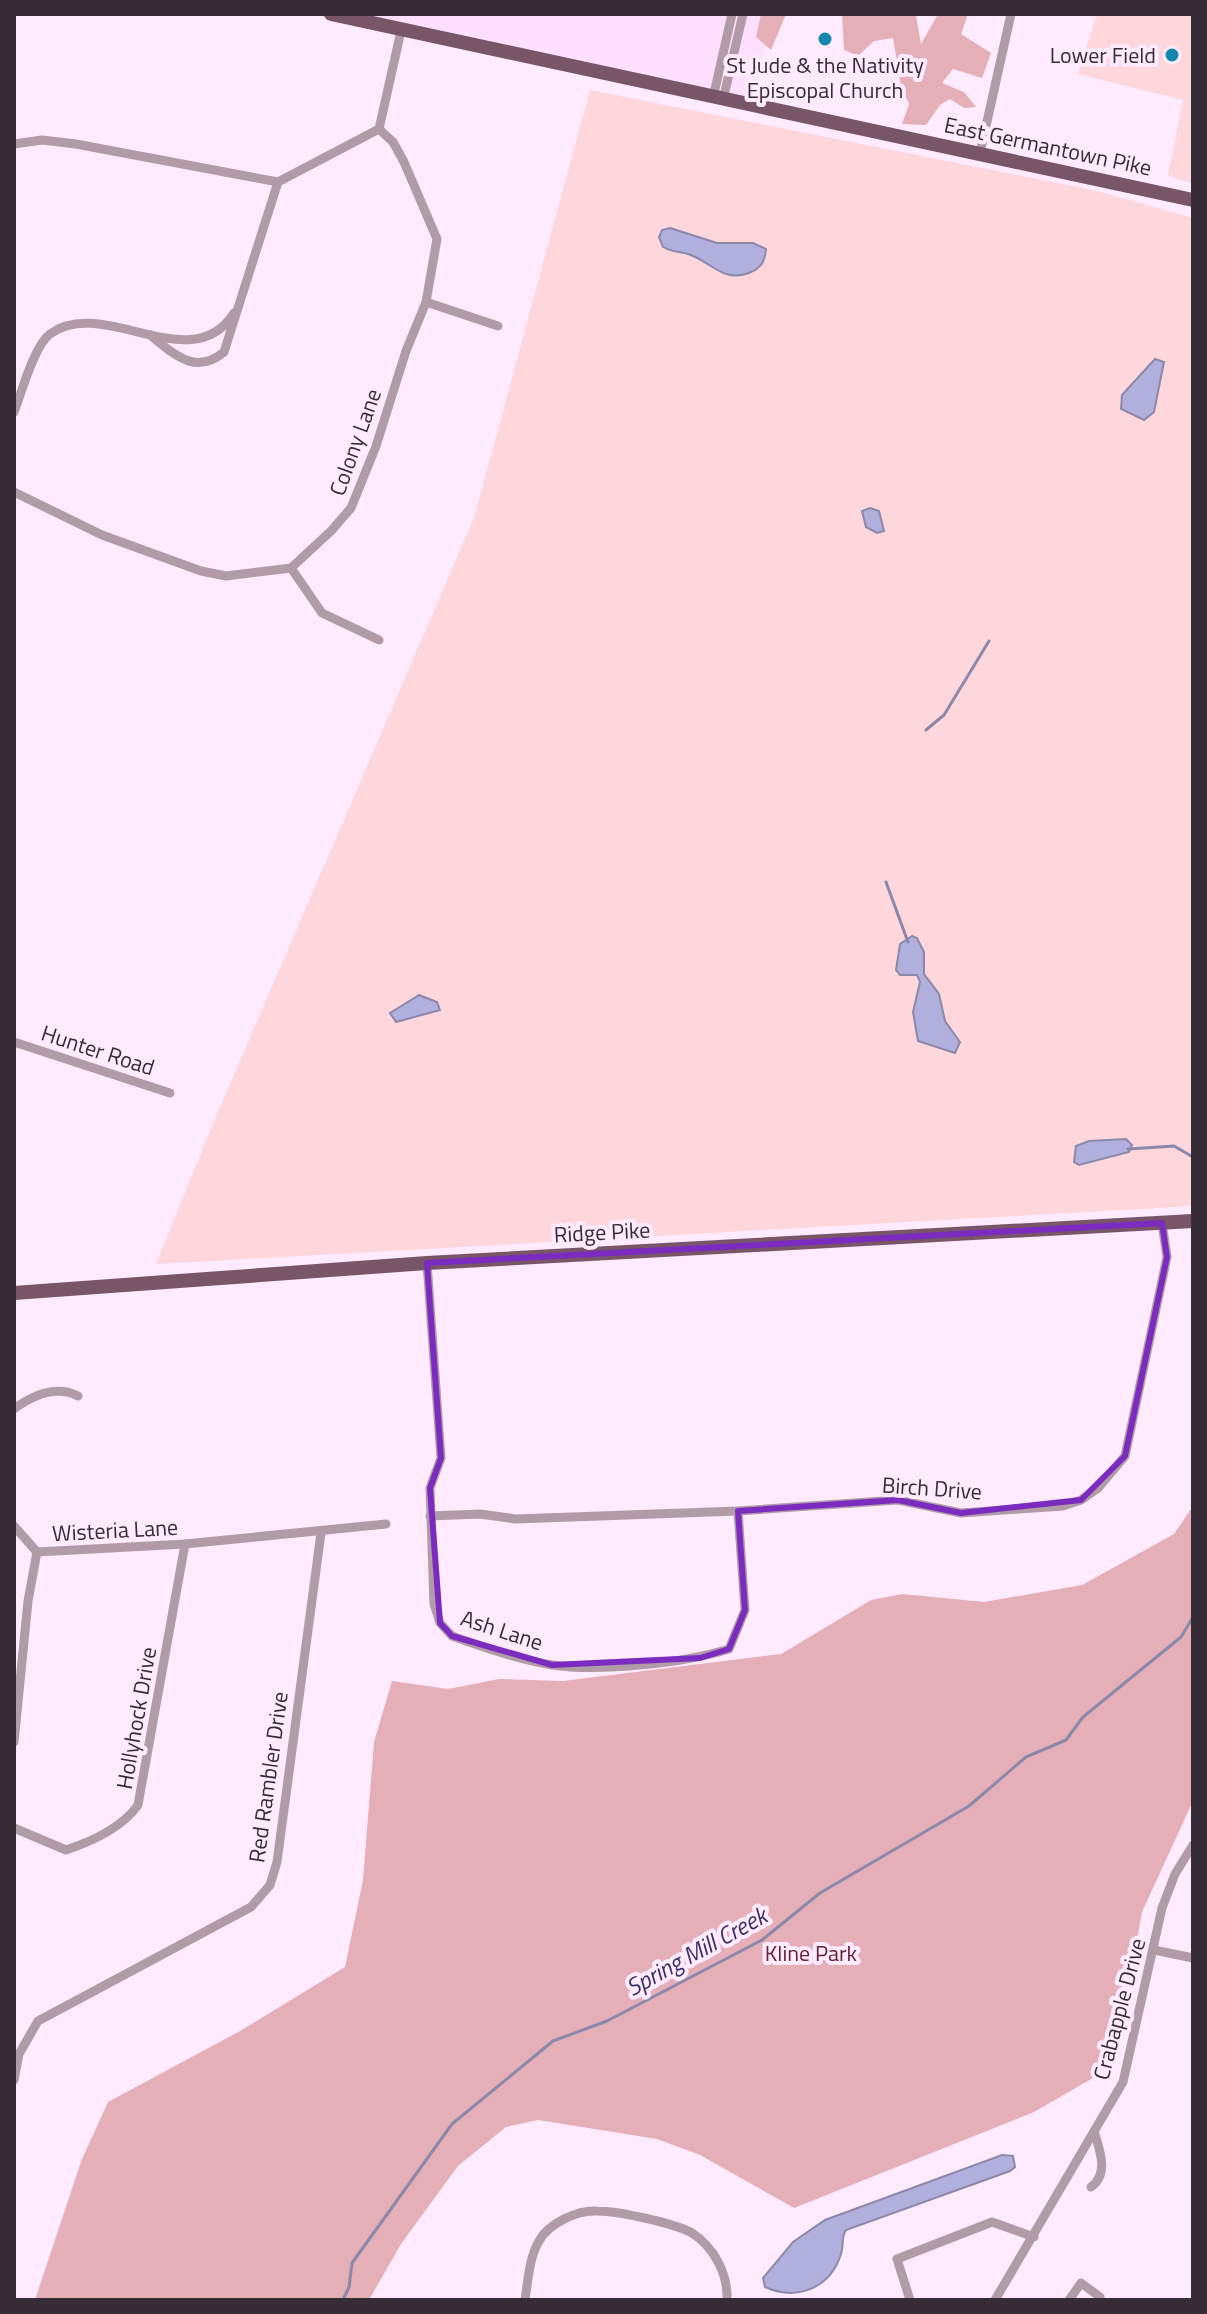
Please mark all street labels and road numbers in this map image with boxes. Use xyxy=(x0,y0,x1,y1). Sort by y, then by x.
street label: East Germantown Pike xyxy=(941,107,1155,185)
street label: Colony Lane xyxy=(320,384,390,500)
street label: Hunter Road xyxy=(37,1016,159,1084)
street label: Ridge Pike xyxy=(553,1212,651,1252)
street label: Birch Drive xyxy=(881,1468,983,1508)
street label: Wisteria Lane xyxy=(51,1510,179,1550)
street label: Ash Lane xyxy=(457,1601,547,1659)
street label: Hollyhock Drive xyxy=(107,1644,165,1792)
street label: Red Rambler Drive xyxy=(239,1689,297,1865)
street label: Crabapple Drive xyxy=(1084,1934,1154,2084)

